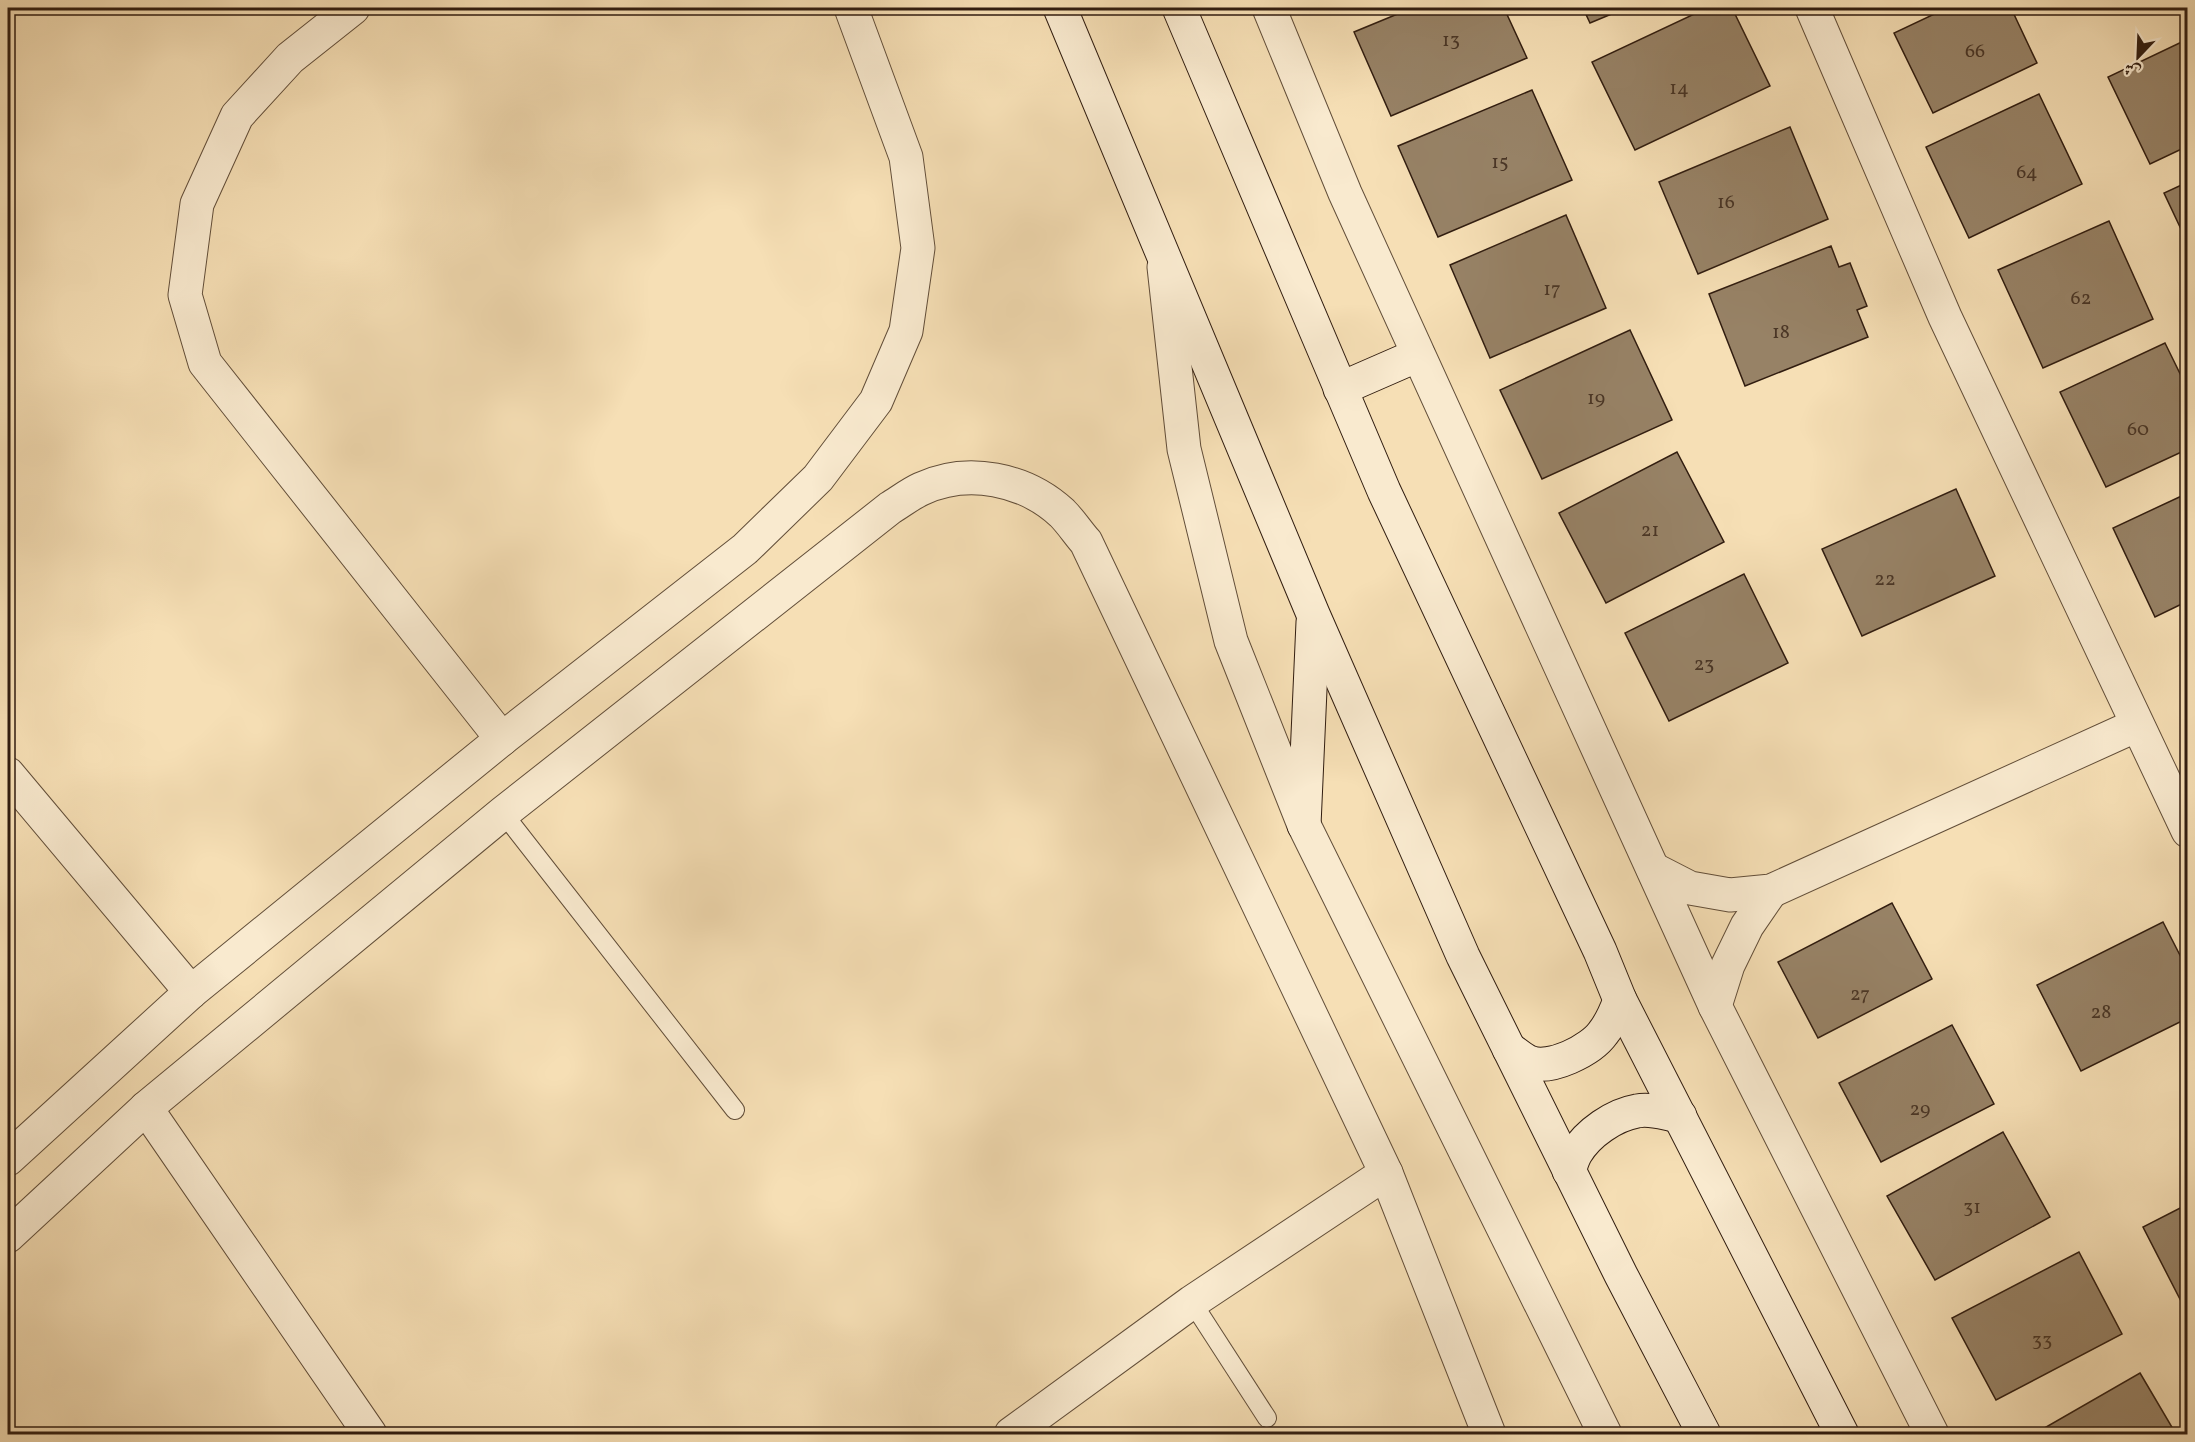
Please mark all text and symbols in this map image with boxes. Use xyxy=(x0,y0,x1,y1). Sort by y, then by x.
house number: 13 xyxy=(1442,27,1460,55)
north arrow xyxy=(2108,27,2168,87)
house number: 66 xyxy=(1965,38,1985,66)
text: ش xyxy=(2121,56,2145,82)
house number: 14 xyxy=(1669,75,1689,103)
house number: 15 xyxy=(1491,149,1509,177)
house number: 64 xyxy=(2016,159,2038,187)
house number: 16 xyxy=(1717,189,1735,217)
house number: 17 xyxy=(1543,276,1561,304)
house number: 62 xyxy=(2071,285,2091,313)
house number: 18 xyxy=(1772,319,1790,347)
house number: 19 xyxy=(1587,385,1605,413)
house number: 60 xyxy=(2127,416,2149,444)
house number: 21 xyxy=(1641,517,1659,545)
house number: 22 xyxy=(1874,566,1896,594)
house number: 23 xyxy=(1694,651,1714,679)
house number: 27 xyxy=(1850,981,1870,1009)
house number: 28 xyxy=(2091,999,2111,1027)
house number: 29 xyxy=(1910,1096,1930,1124)
house number: 31 xyxy=(1963,1194,1981,1222)
house number: 33 xyxy=(2032,1327,2052,1355)

